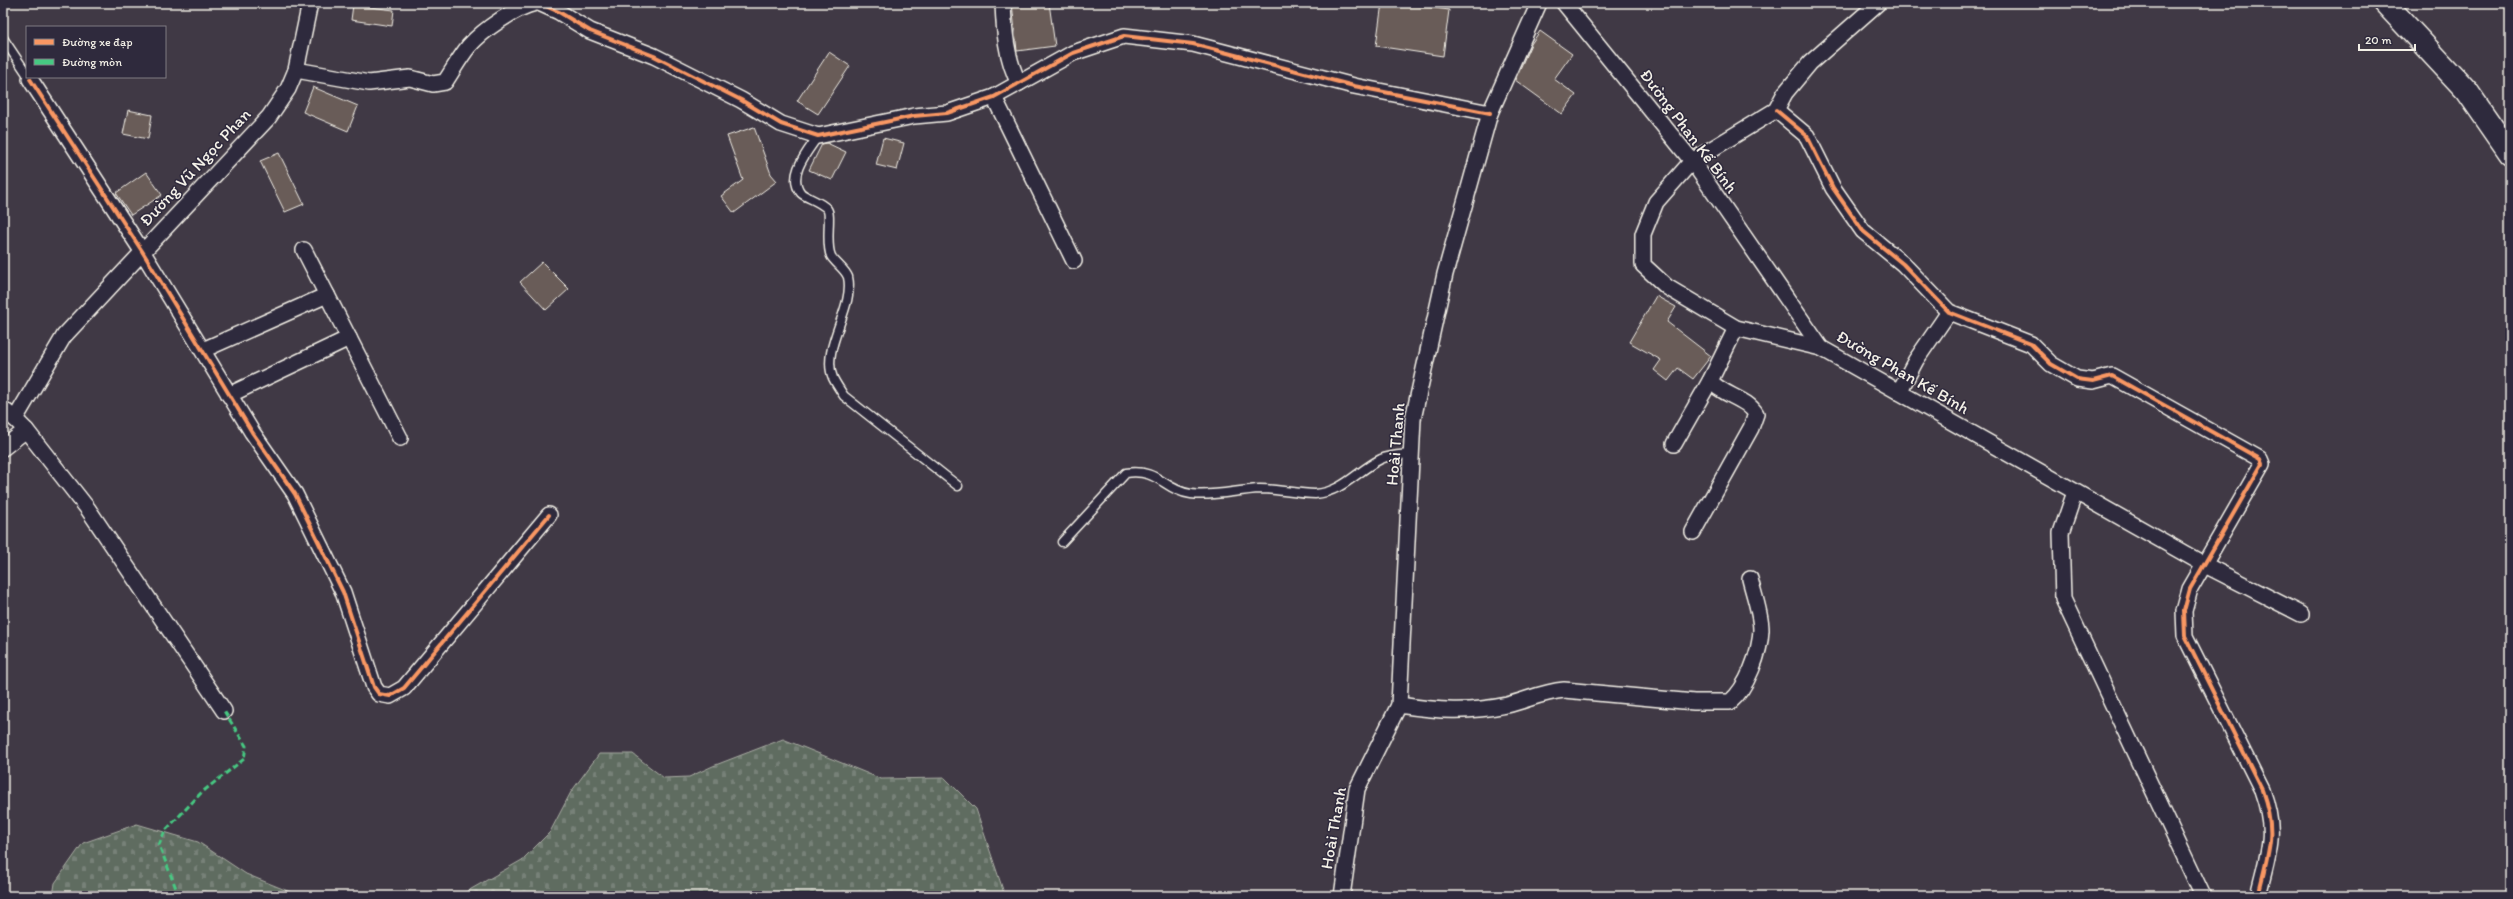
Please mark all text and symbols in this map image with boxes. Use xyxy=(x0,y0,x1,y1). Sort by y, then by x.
legend xyxy=(26,26,166,78)
scale bar xyxy=(2359,26,2415,52)
text: 20 m xyxy=(2365,33,2392,47)
text: Đường xe đạp xyxy=(62,35,133,49)
text: Đường mòn xyxy=(62,55,122,69)
street label: Đường Phan Kế Bính xyxy=(1636,65,1742,197)
street label: Đường Vũ Ngọc Phan xyxy=(135,104,255,230)
street label: Đường Phan Kế Bính xyxy=(1833,326,1973,418)
street label: Hoài Thanh xyxy=(1381,402,1409,486)
street label: Hoài Thanh xyxy=(1316,785,1350,871)

